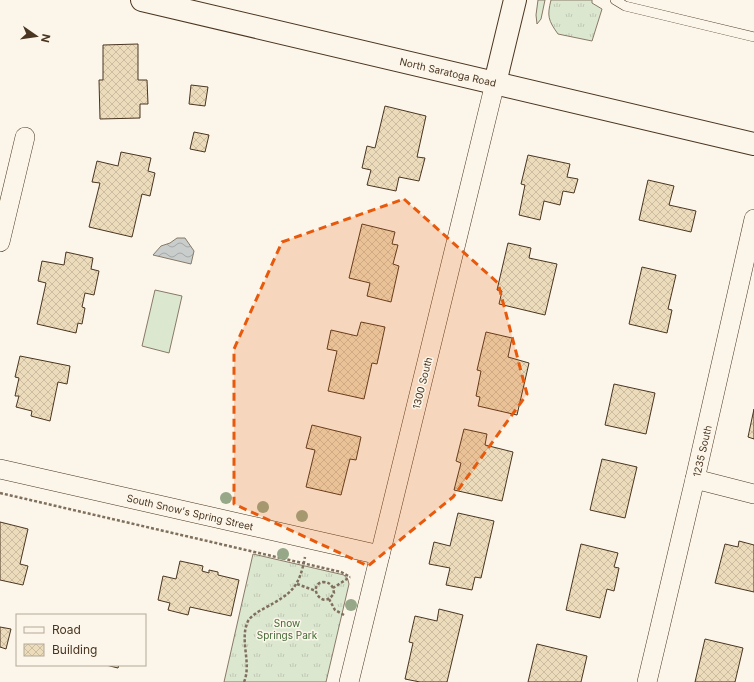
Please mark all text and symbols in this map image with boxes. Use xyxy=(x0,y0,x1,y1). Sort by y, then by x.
north arrow xyxy=(16,16,56,56)
text: N xyxy=(38,33,54,44)
street label: North Saratoga Road xyxy=(399,55,497,89)
street label: 1300 South xyxy=(410,356,434,410)
street label: 1235 South xyxy=(690,424,714,478)
street label: South Snow's Spring Street xyxy=(125,492,255,533)
legend xyxy=(16,614,146,666)
park label: Snow Springs Park xyxy=(257,617,318,641)
text: Road xyxy=(52,622,81,637)
text: Building xyxy=(52,642,97,657)

